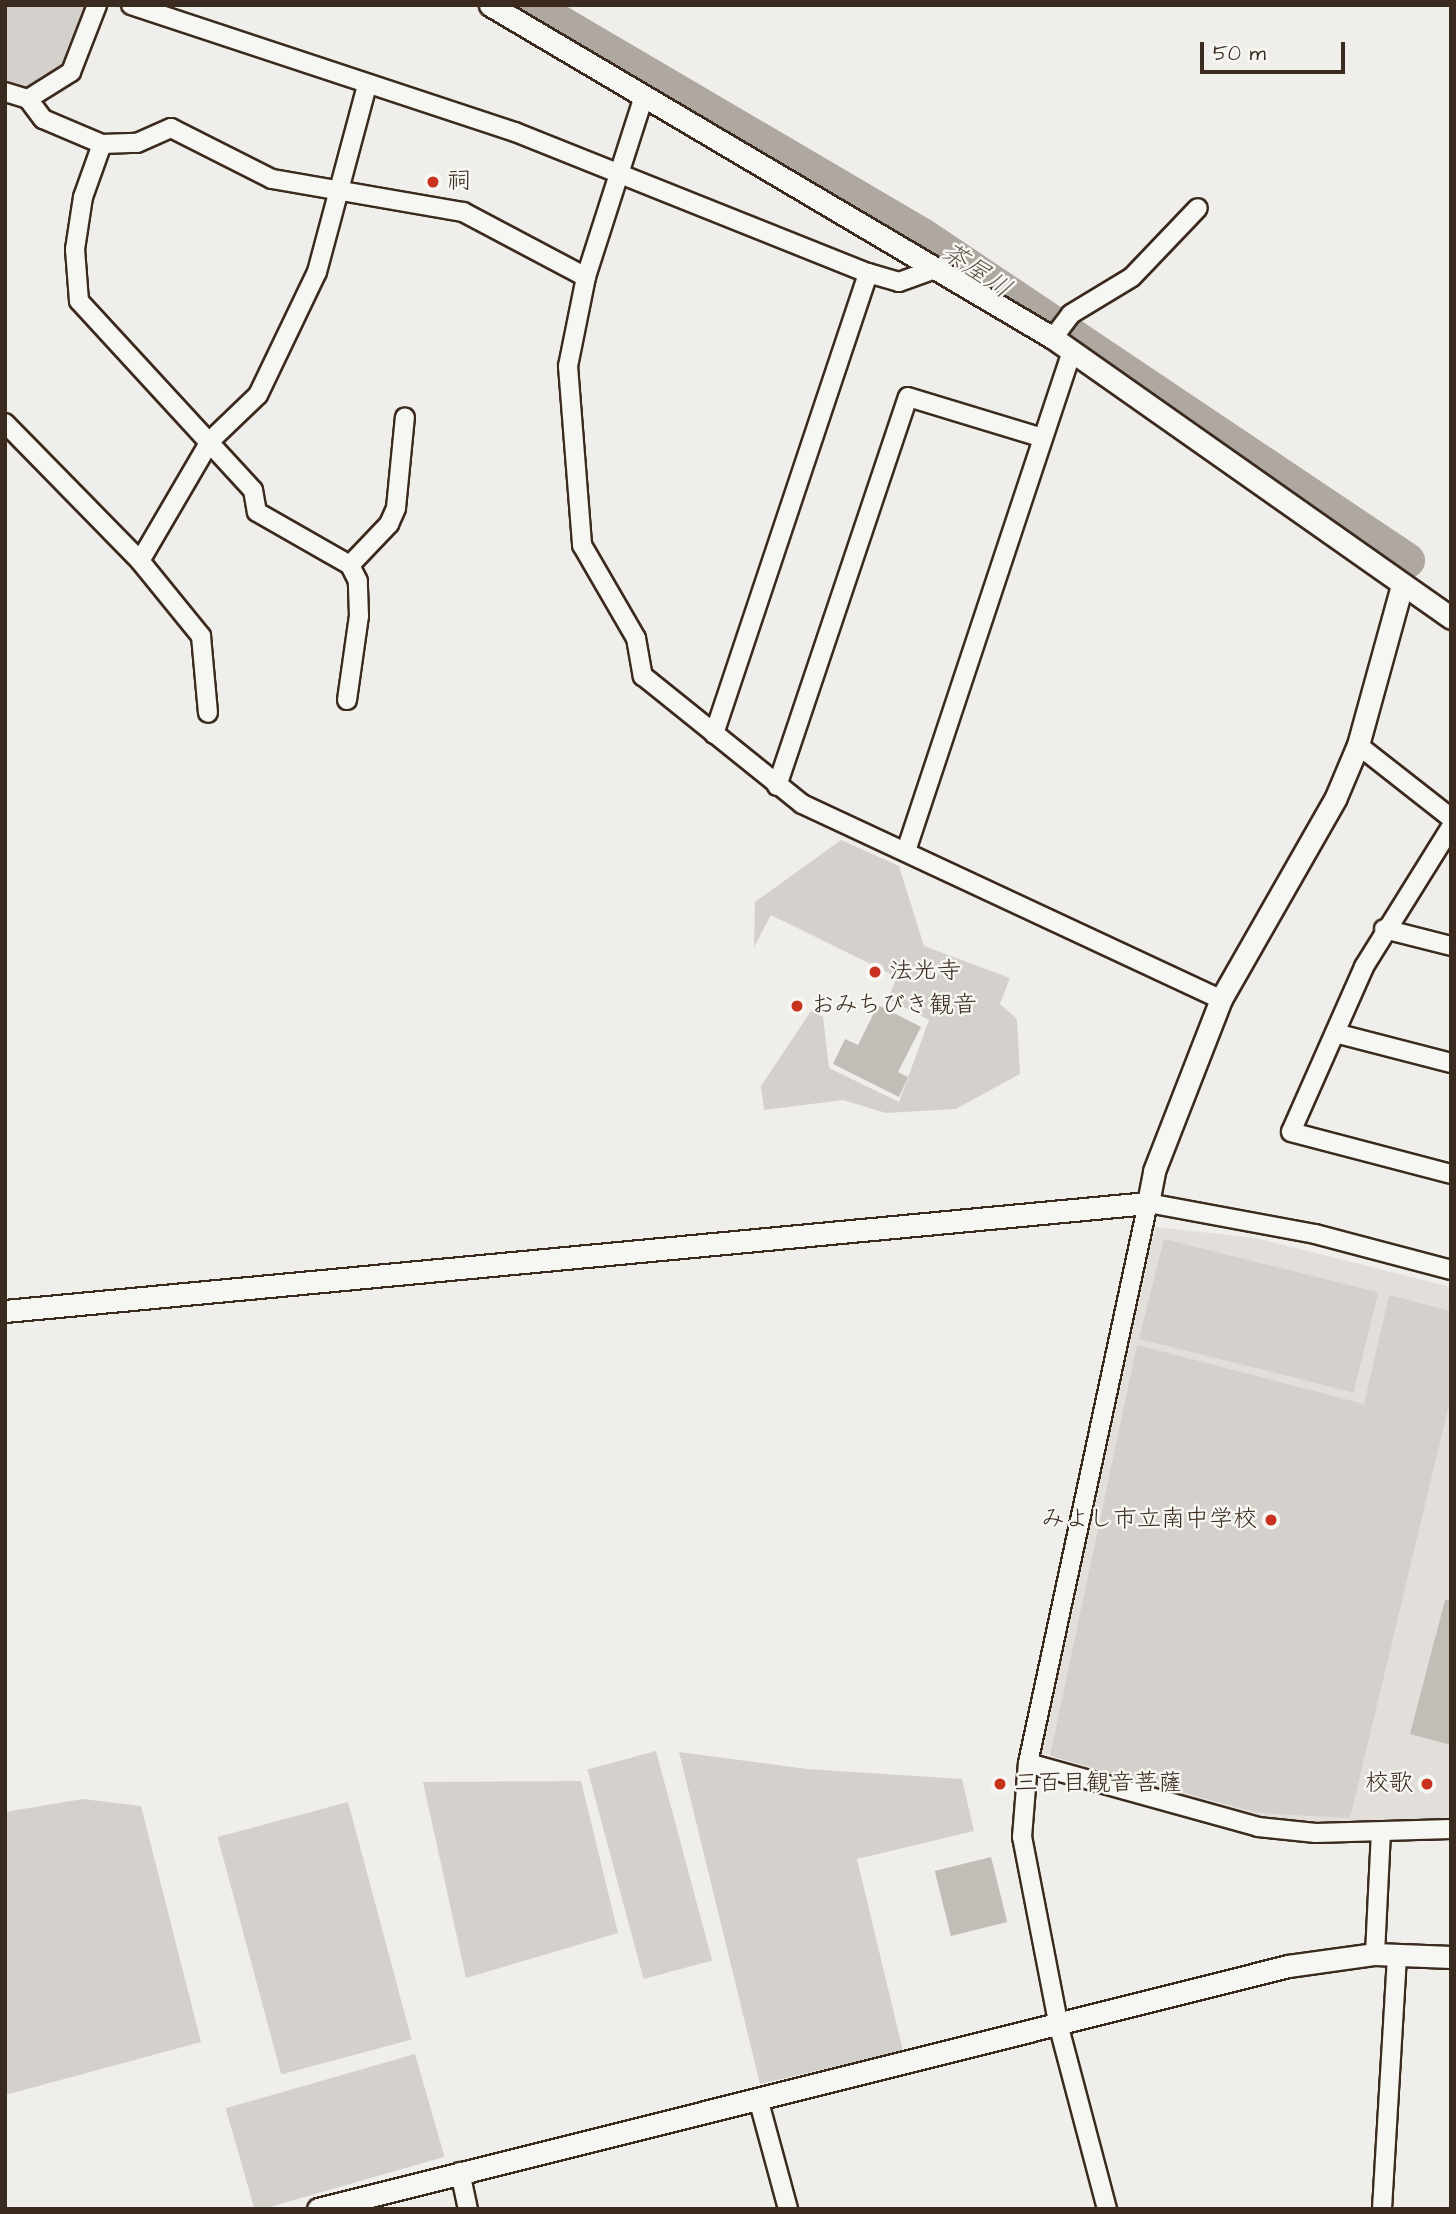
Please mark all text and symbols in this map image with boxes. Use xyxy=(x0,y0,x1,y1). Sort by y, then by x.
scale bar xyxy=(1204,28,1349,72)
text: 50 m xyxy=(1213,39,1266,68)
place label: 祠 xyxy=(447,168,471,196)
marker: 祠 xyxy=(425,174,441,190)
water label: 茶屋川 xyxy=(935,236,1017,306)
place label: 法光寺 xyxy=(889,958,961,986)
marker: 法光寺 xyxy=(867,964,883,980)
place label: おみちびき観音 xyxy=(811,992,979,1020)
marker: おみちびき観音 xyxy=(789,998,805,1014)
place label: みよし市立南中学校 xyxy=(1041,1506,1257,1534)
marker: みよし市立南中学校 xyxy=(1263,1512,1279,1528)
place label: 三百目観音菩薩 xyxy=(1014,1770,1182,1798)
place label: 校歌 xyxy=(1365,1770,1413,1798)
marker: 三百目観音菩薩 xyxy=(992,1776,1008,1792)
marker: 校歌 xyxy=(1419,1776,1435,1792)

